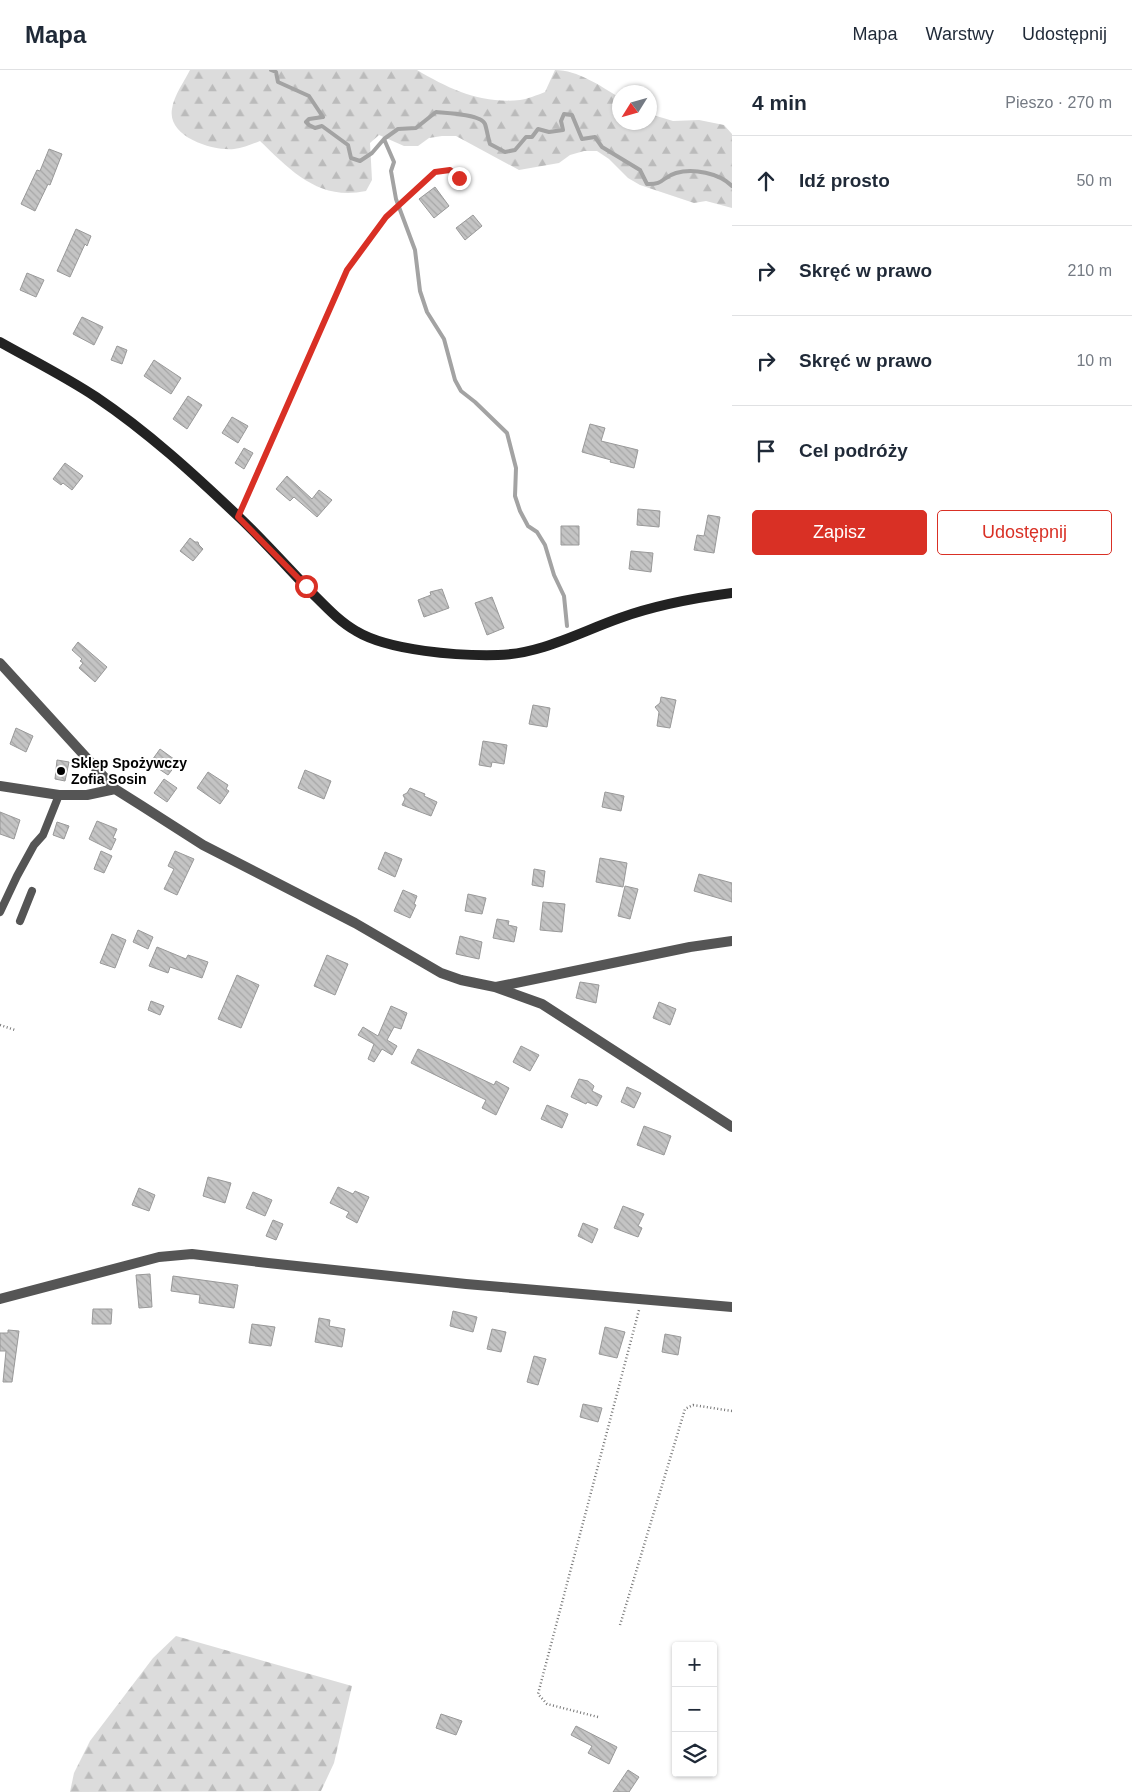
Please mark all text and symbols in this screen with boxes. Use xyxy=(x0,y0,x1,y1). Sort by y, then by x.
text: Mapa xyxy=(25,21,86,48)
text: Mapa xyxy=(853,24,898,44)
text: Warstwy xyxy=(926,24,994,44)
text: Udostępnij xyxy=(1022,24,1107,44)
north arrow xyxy=(612,85,657,130)
text: 4 min xyxy=(752,91,807,114)
text: Pieszo · 270 m xyxy=(1005,94,1112,111)
route end xyxy=(448,167,471,190)
icon: ahead xyxy=(752,167,780,195)
text: Idź prosto xyxy=(799,170,890,191)
text: 50 m xyxy=(1076,172,1112,189)
icon: right xyxy=(752,257,780,285)
text: Skręć w prawo xyxy=(799,260,932,281)
text: 210 m xyxy=(1068,262,1112,279)
icon: right xyxy=(752,347,780,375)
text: Skręć w prawo xyxy=(799,350,932,371)
text: 10 m xyxy=(1076,352,1112,369)
icon: arrive xyxy=(752,437,780,465)
text: Cel podróży xyxy=(799,440,908,461)
button: Zapisz xyxy=(752,510,927,555)
button: Udostępnij xyxy=(937,510,1112,555)
route start xyxy=(295,575,318,598)
place label: Sklep Spożywczy Zofia Sosin xyxy=(71,755,187,787)
marker: Sklep Spożywczy Zofia Sosin xyxy=(55,765,67,777)
map controls xyxy=(672,1642,717,1777)
button: + xyxy=(672,1642,717,1687)
button: − xyxy=(672,1687,717,1732)
button: layers xyxy=(672,1732,717,1777)

